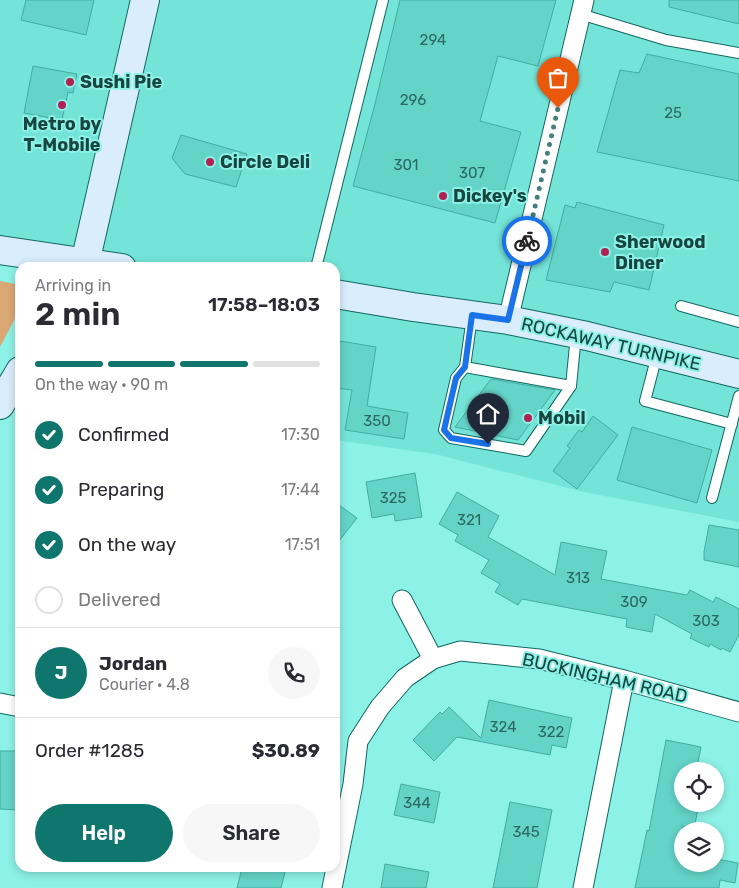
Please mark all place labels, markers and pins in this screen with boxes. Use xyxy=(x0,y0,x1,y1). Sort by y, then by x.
pin xyxy=(537,57,579,108)
place label: Sushi Pie xyxy=(80,71,162,93)
marker: Sushi Pie xyxy=(64,76,76,88)
marker: Metro by T-Mobile xyxy=(56,99,68,111)
place label: Metro by T-Mobile xyxy=(23,113,102,156)
place label: Circle Deli xyxy=(220,151,310,173)
marker: Circle Deli xyxy=(204,156,216,168)
place label: Dickey's xyxy=(453,185,527,207)
marker: Dickey's xyxy=(437,190,449,202)
place label: Sherwood Diner xyxy=(615,231,706,274)
marker: Sherwood Diner xyxy=(599,246,611,258)
pin xyxy=(467,393,509,444)
place label: Mobil xyxy=(538,407,586,429)
marker: Mobil xyxy=(522,412,534,424)

